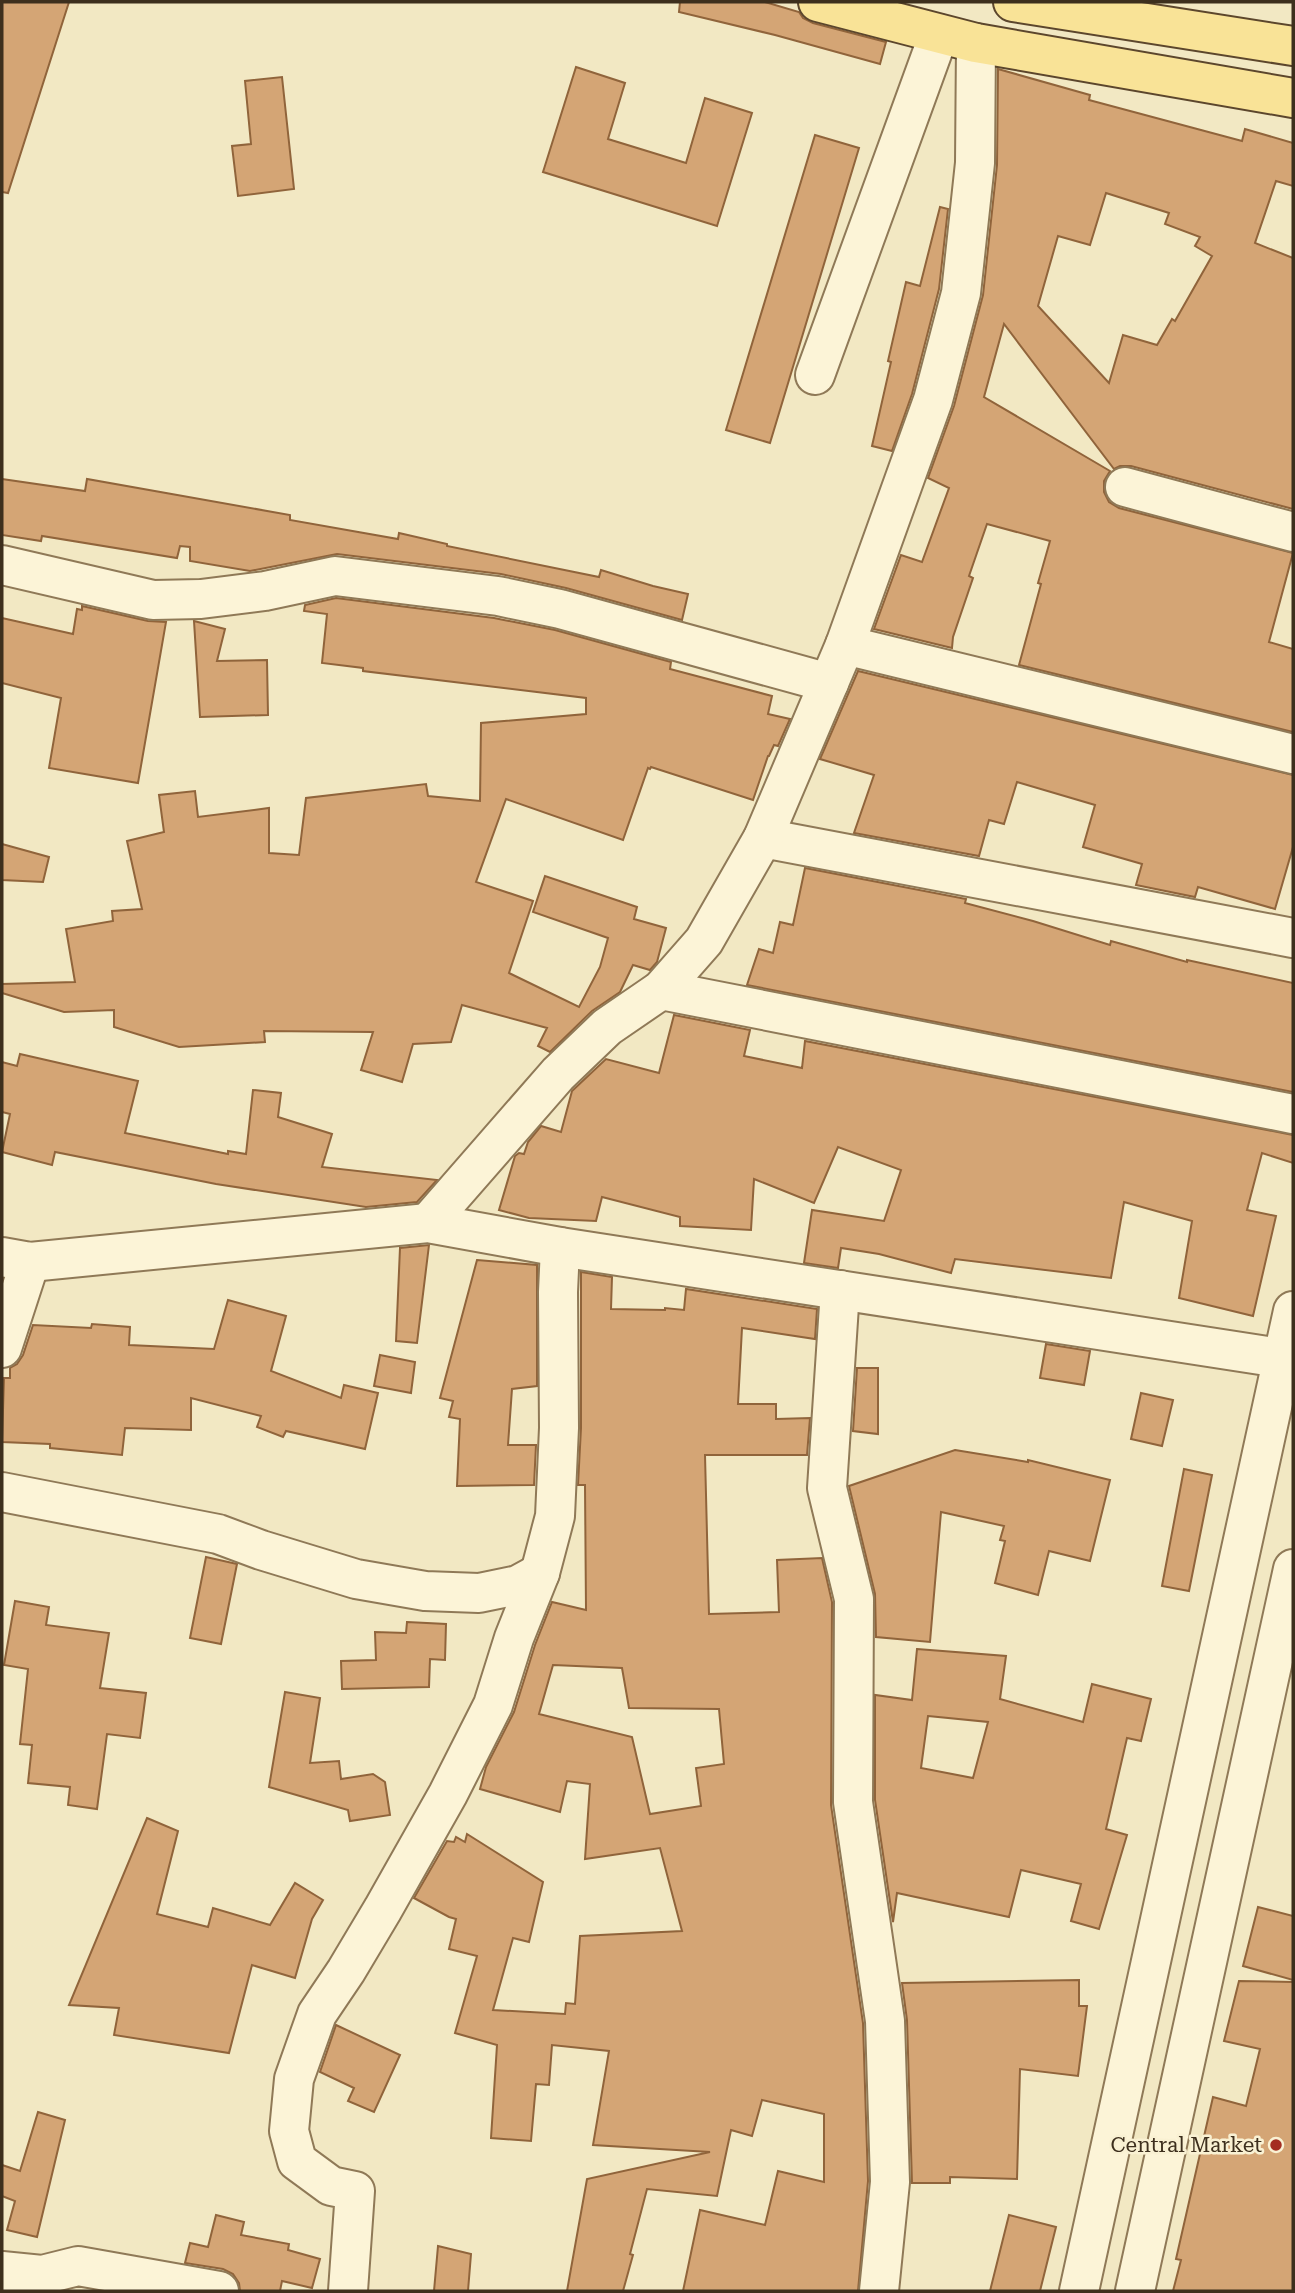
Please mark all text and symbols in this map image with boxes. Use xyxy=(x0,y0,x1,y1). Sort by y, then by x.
place label: Central Market xyxy=(1110,2133,1262,2157)
marker: Central Market xyxy=(1268,2137,1284,2153)

